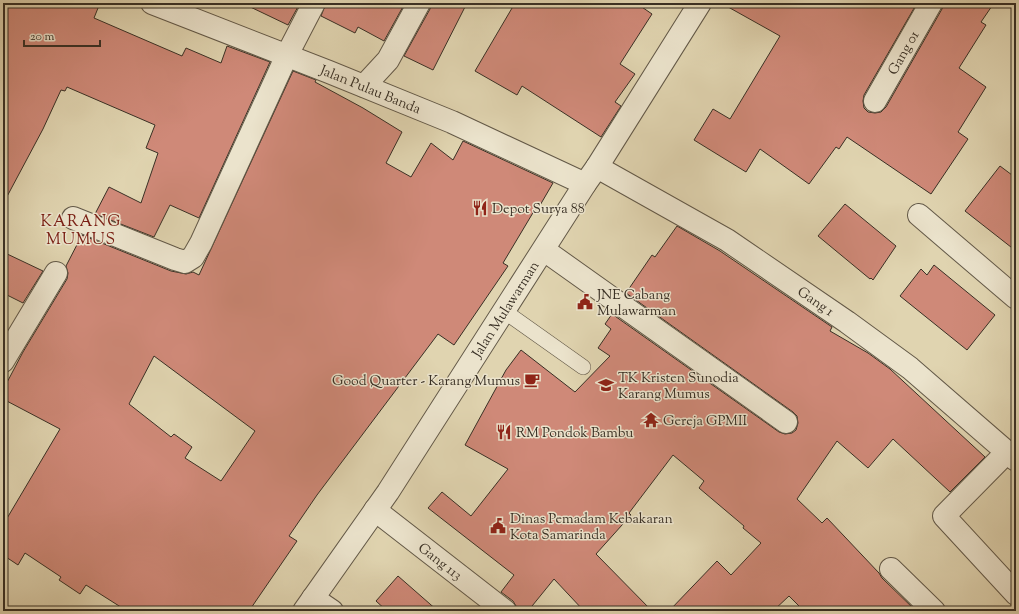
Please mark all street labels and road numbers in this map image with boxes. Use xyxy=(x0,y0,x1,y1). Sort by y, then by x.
street label: Gang 01 xyxy=(884,27,925,79)
street label: Jalan Pulau Banda xyxy=(316,61,424,120)
street label: Jalan Mulawarman xyxy=(468,258,545,363)
street label: Gang 1 xyxy=(793,283,838,322)
street label: Gang 113 xyxy=(413,539,466,586)

